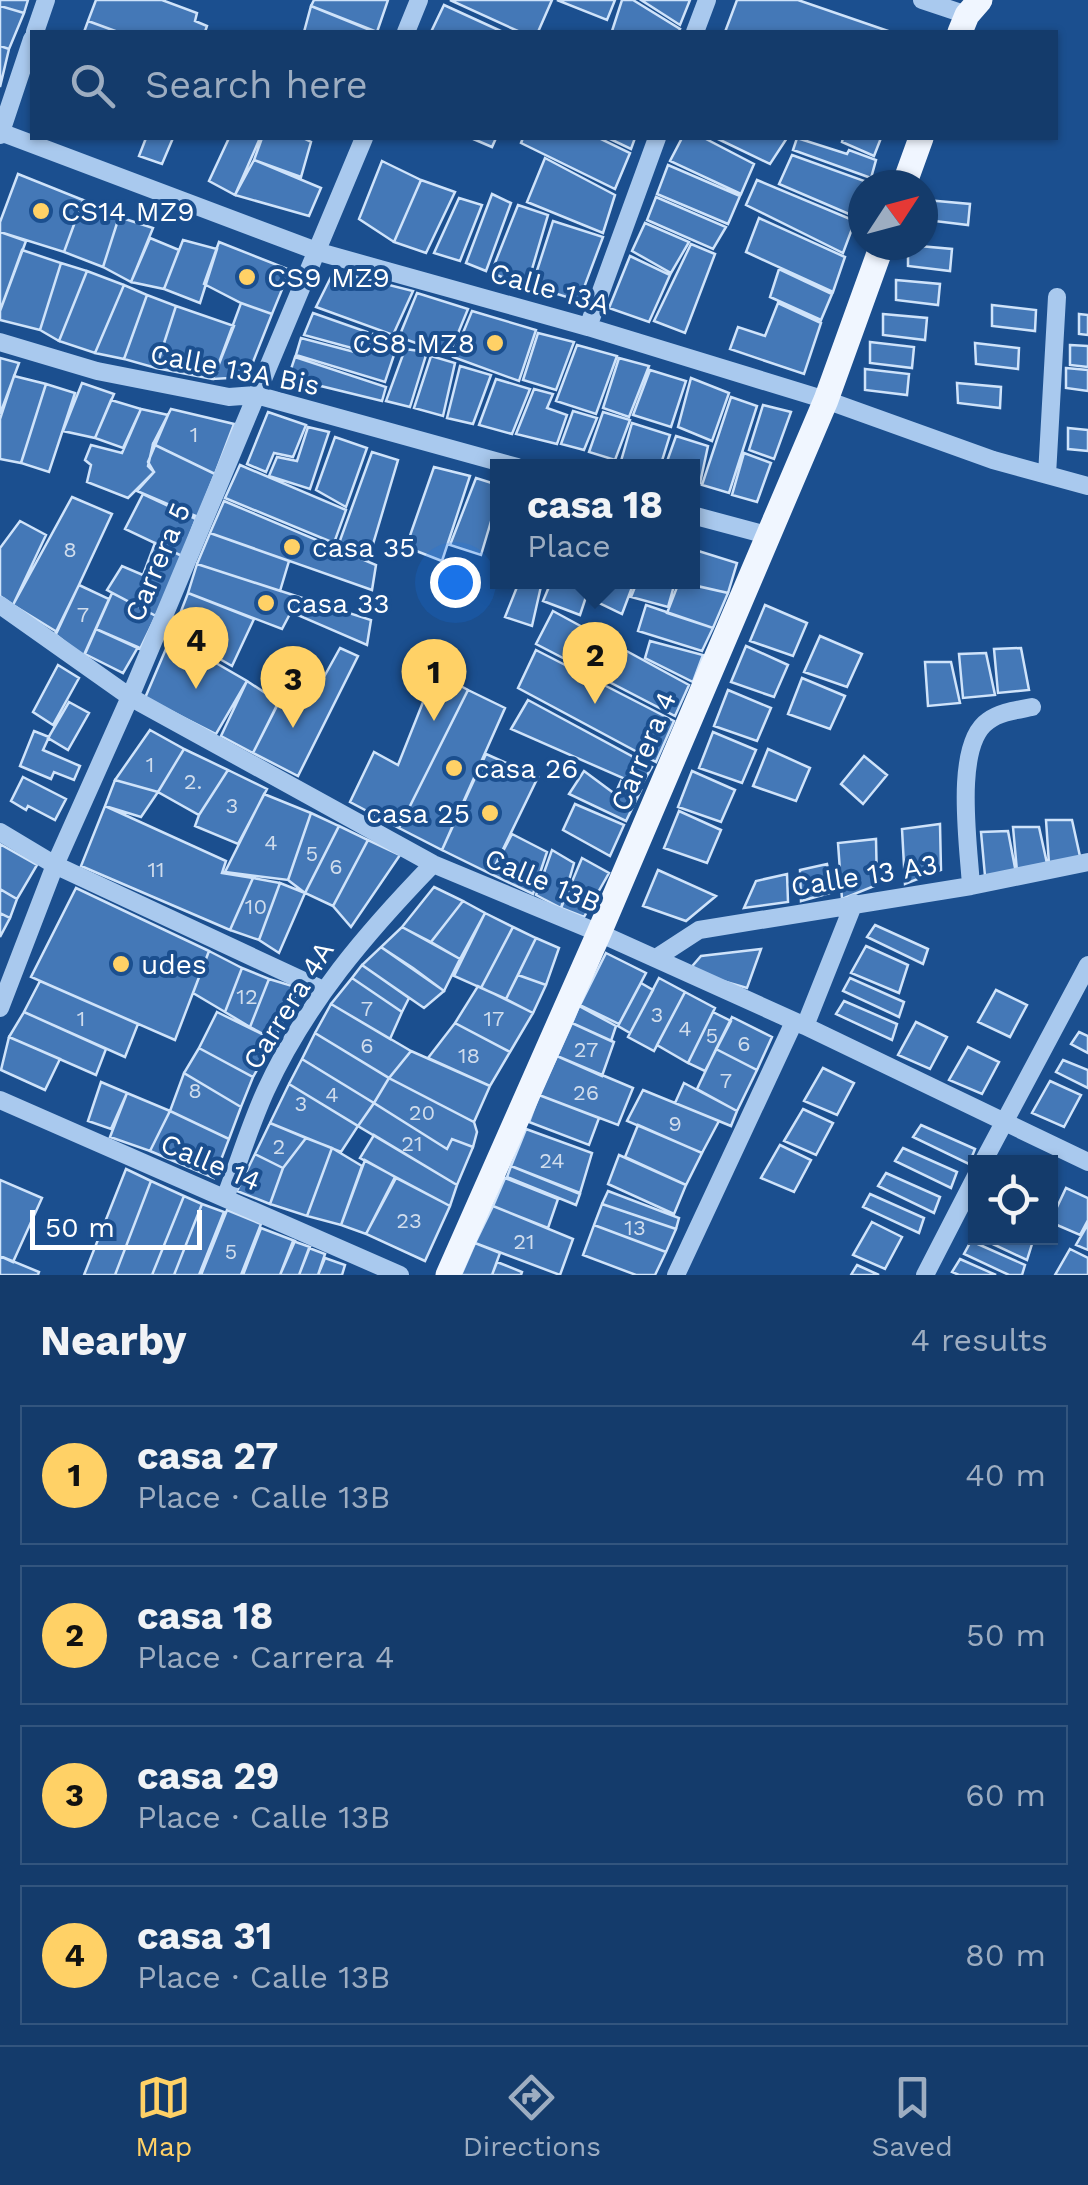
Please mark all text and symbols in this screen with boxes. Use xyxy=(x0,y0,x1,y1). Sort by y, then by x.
search box xyxy=(30,30,1058,140)
icon: search xyxy=(65,58,120,113)
text: Search here xyxy=(145,63,368,107)
north arrow xyxy=(848,170,938,260)
place label: CS14 MZ9 xyxy=(61,195,195,228)
marker: CS14 MZ9 xyxy=(30,200,52,222)
street label: Calle 13A xyxy=(486,256,614,321)
place label: CS9 MZ9 xyxy=(267,261,390,294)
marker: CS9 MZ9 xyxy=(236,266,258,288)
place label: CS8 MZ8 xyxy=(352,327,475,360)
marker: CS8 MZ8 xyxy=(484,332,506,354)
street label: Calle 13A Bis xyxy=(147,337,322,402)
house number: 1 xyxy=(190,422,198,447)
popup xyxy=(490,459,700,589)
text: casa 18 xyxy=(527,483,663,527)
street label: Carrera 5 xyxy=(118,498,197,626)
text: Place xyxy=(527,527,611,565)
place label: casa 35 xyxy=(312,531,416,564)
marker: casa 35 xyxy=(281,536,303,558)
house number: 8 xyxy=(63,537,77,562)
your location xyxy=(430,557,481,608)
place label: casa 33 xyxy=(286,587,390,620)
marker: casa 33 xyxy=(255,592,277,614)
house number: 7 xyxy=(77,602,89,627)
pin: 4 xyxy=(164,606,228,689)
pin: 2 xyxy=(562,622,628,704)
pin: 1 xyxy=(402,638,466,721)
pin: 3 xyxy=(260,646,326,728)
street label: Carrera 4 xyxy=(604,687,683,816)
house number: 1 xyxy=(146,752,154,777)
place label: casa 26 xyxy=(474,752,578,785)
marker: casa 26 xyxy=(443,757,465,779)
house number: 2. xyxy=(184,769,202,794)
house number: 3 xyxy=(226,793,238,818)
place label: casa 25 xyxy=(366,797,470,830)
marker: casa 25 xyxy=(479,802,501,824)
house number: 4 xyxy=(264,830,278,855)
house number: 5 xyxy=(306,841,318,866)
street label: Calle 13B xyxy=(480,841,606,920)
street label: Calle 13 A3 xyxy=(788,848,940,903)
house number: 6 xyxy=(329,854,343,879)
house number: 11 xyxy=(147,857,165,882)
house number: 10 xyxy=(245,894,267,919)
street label: Carrera 4A xyxy=(236,935,341,1075)
place label: udes xyxy=(141,948,207,981)
marker: udes xyxy=(110,953,132,975)
house number: 12 xyxy=(236,984,258,1009)
house number: 7 xyxy=(361,996,373,1021)
house number: 3 xyxy=(651,1002,663,1027)
house number: 1 xyxy=(77,1006,85,1031)
house number: 17 xyxy=(484,1006,504,1031)
house number: 4 xyxy=(678,1016,692,1041)
house number: 5 xyxy=(706,1023,718,1048)
house number: 6 xyxy=(737,1031,751,1056)
house number: 6 xyxy=(360,1033,374,1058)
house number: 27 xyxy=(574,1037,598,1062)
house number: 18 xyxy=(458,1043,480,1068)
house number: 7 xyxy=(720,1068,732,1093)
house number: 8 xyxy=(188,1078,202,1103)
house number: 26 xyxy=(573,1080,599,1105)
house number: 4 xyxy=(325,1082,339,1107)
house number: 3 xyxy=(295,1091,307,1116)
house number: 20 xyxy=(409,1100,435,1125)
house number: 9 xyxy=(668,1111,682,1136)
street label: Calle 14 xyxy=(156,1127,266,1198)
house number: 21 xyxy=(401,1131,423,1156)
house number: 2 xyxy=(273,1134,285,1159)
house number: 24 xyxy=(539,1148,565,1173)
map controls xyxy=(968,1155,1058,1245)
button: locate xyxy=(968,1155,1058,1245)
scale bar xyxy=(30,1205,202,1250)
house number: 23 xyxy=(396,1208,422,1233)
text: 50 m xyxy=(45,1211,115,1244)
house number: 13 xyxy=(624,1215,646,1240)
house number: 21 xyxy=(513,1229,535,1254)
house number: 5 xyxy=(225,1239,237,1264)
text: Nearby xyxy=(40,1316,187,1365)
text: 4 results xyxy=(910,1321,1048,1359)
text: casa 27 xyxy=(137,1434,278,1478)
text: 1 xyxy=(68,1456,81,1494)
text: 40 m xyxy=(965,1456,1046,1494)
text: Place · Calle 13B xyxy=(137,1478,390,1516)
text: casa 18 xyxy=(137,1594,273,1638)
text: 2 xyxy=(65,1616,84,1654)
text: 50 m xyxy=(966,1616,1046,1654)
text: Place · Carrera 4 xyxy=(137,1638,394,1676)
text: casa 29 xyxy=(137,1754,279,1798)
text: 3 xyxy=(65,1776,84,1814)
text: 60 m xyxy=(965,1776,1046,1814)
text: Place · Calle 13B xyxy=(137,1798,390,1836)
text: casa 31 xyxy=(137,1914,272,1958)
text: 4 xyxy=(64,1936,85,1974)
text: 80 m xyxy=(965,1936,1046,1974)
text: Place · Calle 13B xyxy=(137,1958,390,1996)
tab: Map xyxy=(135,2070,192,2163)
tab: Directions xyxy=(463,2070,601,2163)
tab: Saved xyxy=(871,2070,953,2163)

